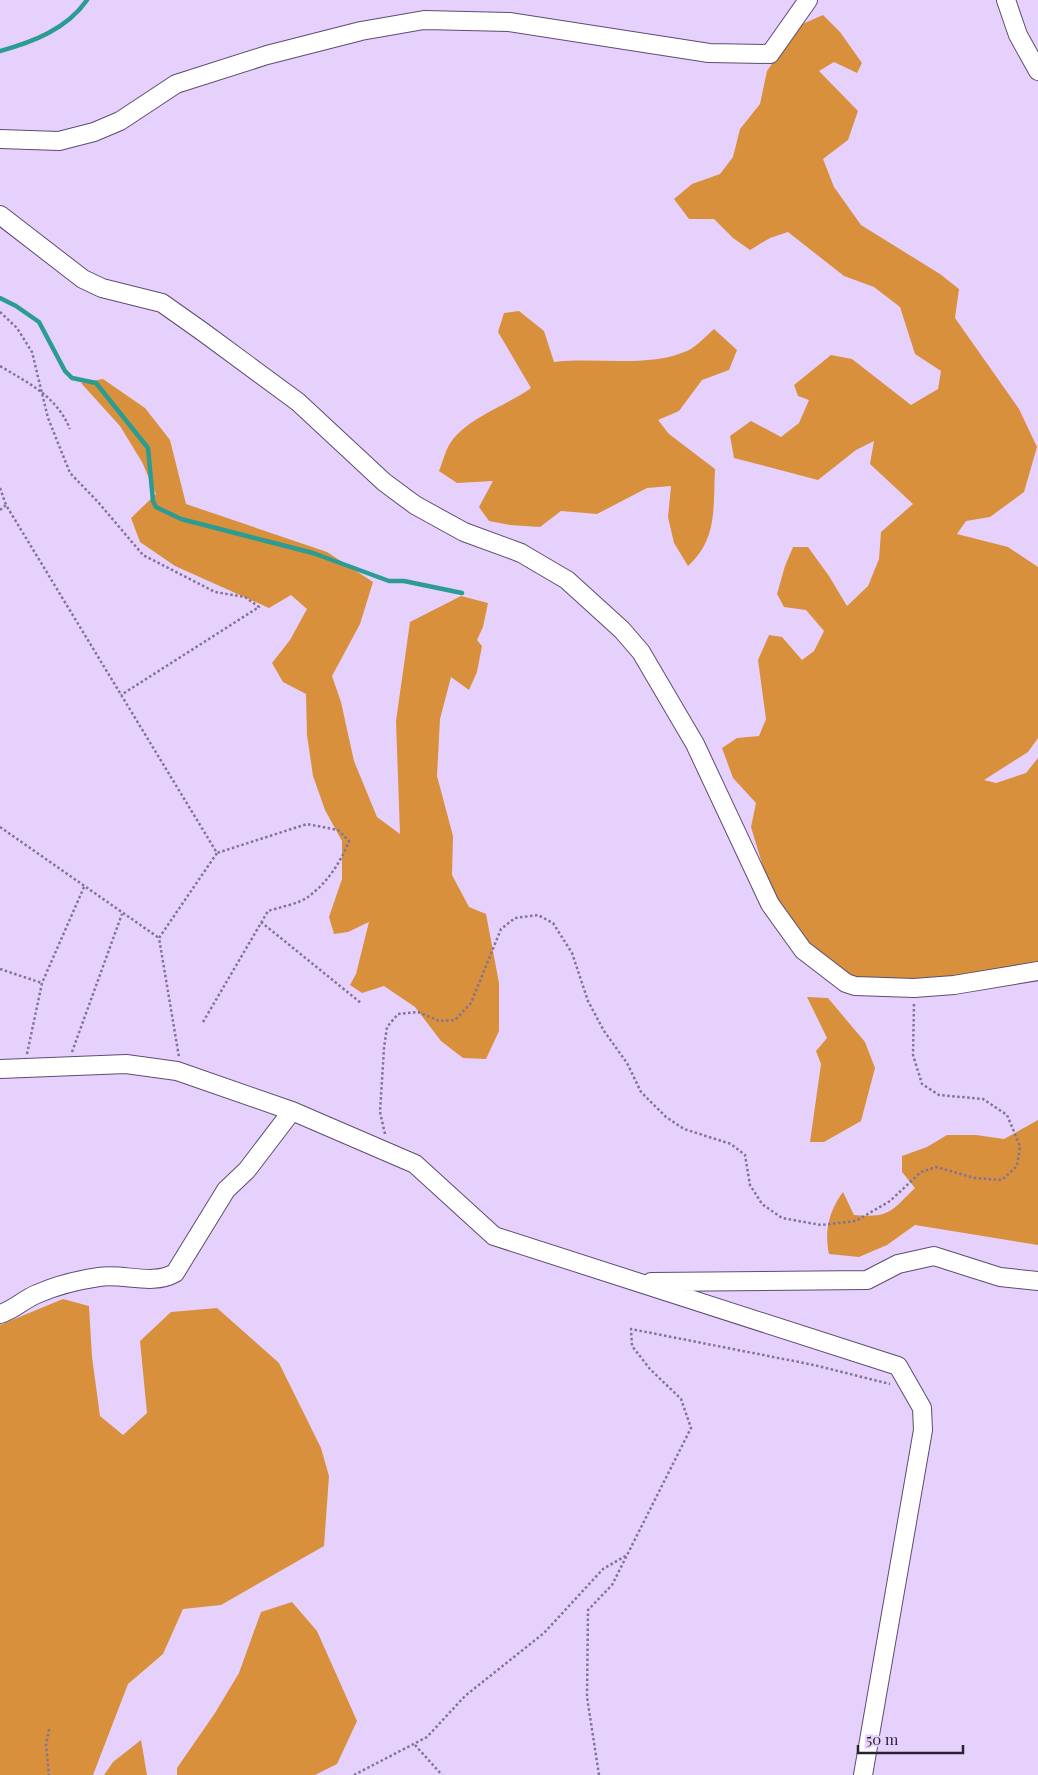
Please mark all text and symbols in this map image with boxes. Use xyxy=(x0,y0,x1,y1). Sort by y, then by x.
scale bar xyxy=(858,1722,963,1754)
text: 50 m xyxy=(866,1729,899,1749)

